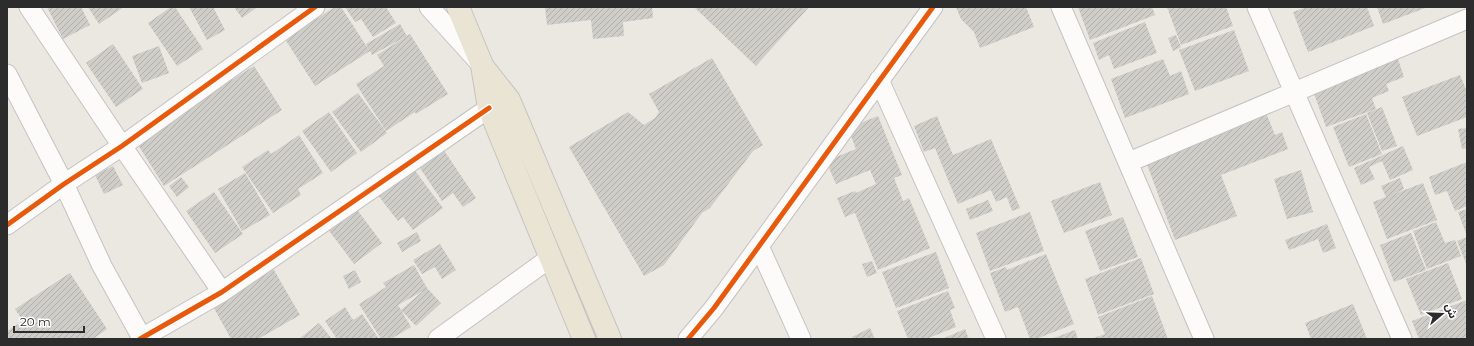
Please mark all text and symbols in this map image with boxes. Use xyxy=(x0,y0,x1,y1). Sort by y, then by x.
north arrow xyxy=(1422,294,1462,334)
text: ش xyxy=(1442,301,1461,320)
scale bar xyxy=(14,308,84,334)
text: 20 m xyxy=(20,314,51,329)

